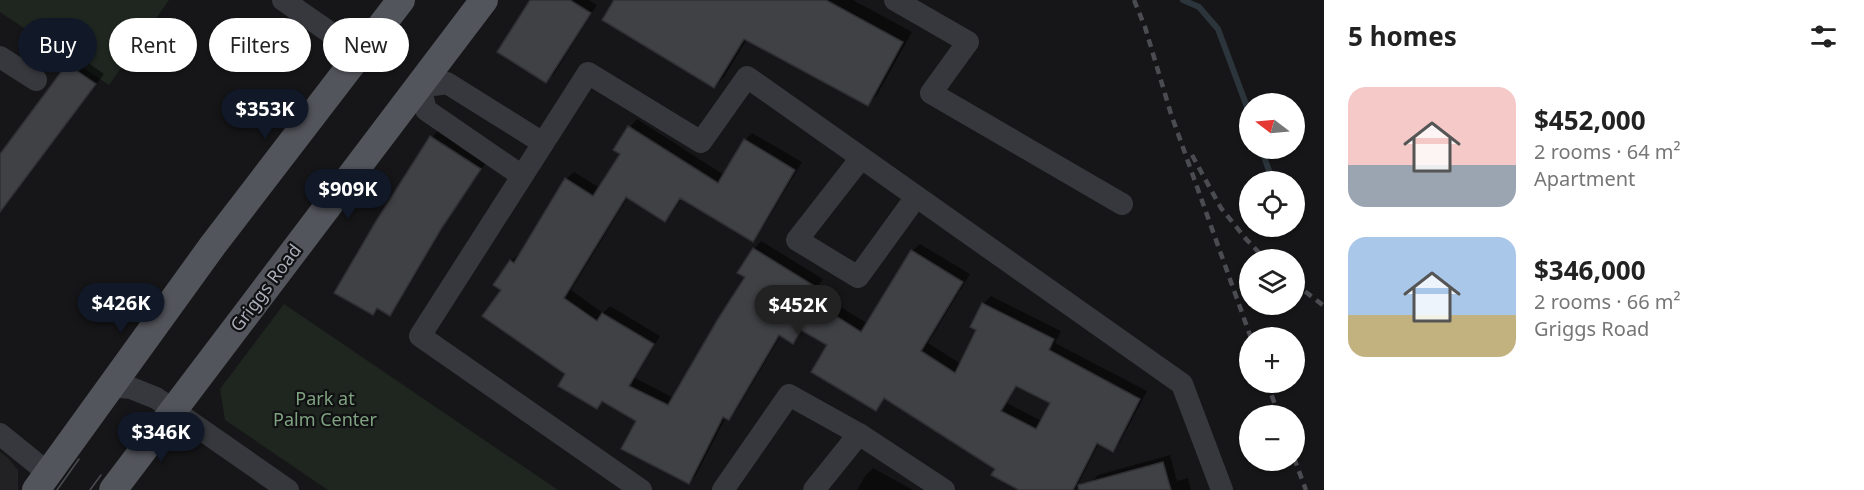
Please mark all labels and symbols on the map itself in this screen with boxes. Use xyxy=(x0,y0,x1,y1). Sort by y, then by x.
pin: $353K xyxy=(223,89,307,140)
north arrow xyxy=(1239,93,1305,159)
pin: $909K xyxy=(306,169,390,220)
street label: Griggs Road xyxy=(224,239,306,336)
pin: $426K xyxy=(79,283,163,334)
pin: $452K xyxy=(756,285,840,336)
park label: Park at Palm Center xyxy=(273,386,377,431)
pin: $346K xyxy=(119,412,203,463)

